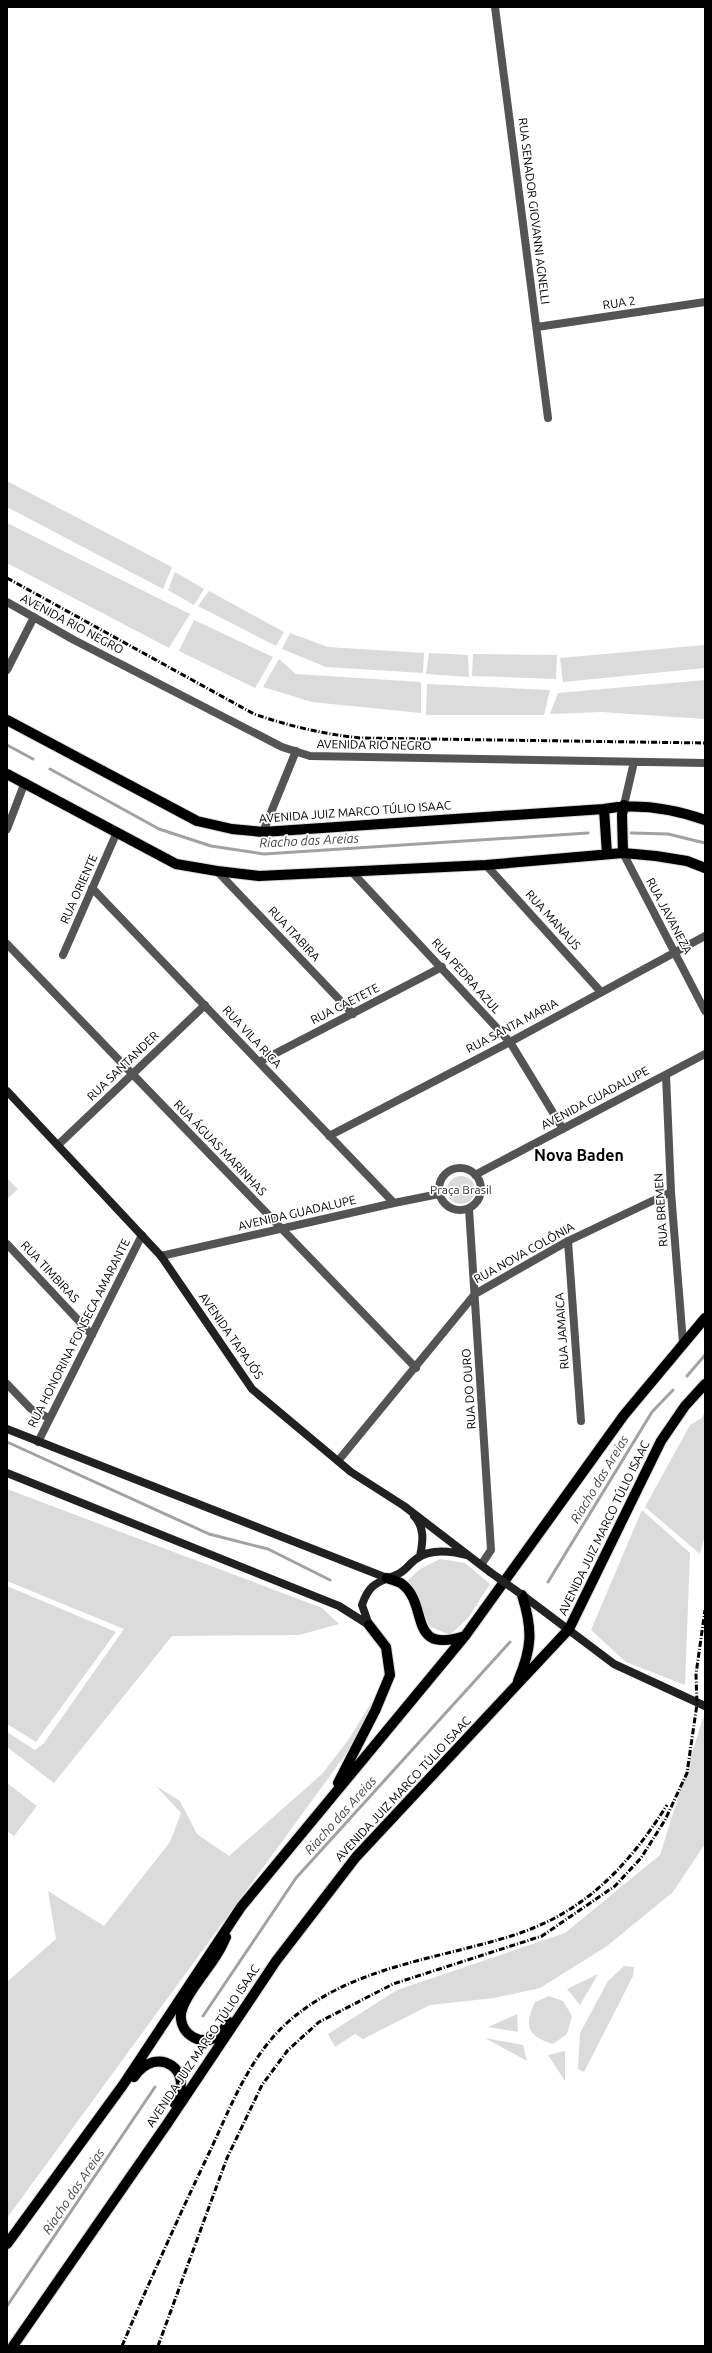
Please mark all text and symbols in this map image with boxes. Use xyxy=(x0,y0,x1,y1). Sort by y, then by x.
street label: RUA SENADOR GIOVANNI AGNELLI xyxy=(517,117,552,305)
street label: RUA 2 xyxy=(602,294,636,311)
street label: AVENIDA RIO NEGRO xyxy=(19,591,126,656)
street label: AVENIDA RIO NEGRO xyxy=(317,737,431,752)
street label: AVENIDA JUIZ MARCO TÚLIO ISAAC xyxy=(259,798,452,825)
water label: Riacho das Areias xyxy=(259,830,360,850)
street label: RUA ORIENTE xyxy=(57,852,100,926)
street label: RUA JAVANEZA xyxy=(644,876,695,956)
street label: RUA MANAUS xyxy=(523,887,583,952)
street label: RUA ITABIRA xyxy=(266,904,323,964)
street label: RUA PEDRA AZUL xyxy=(429,936,503,1016)
street label: RUA CAETETE xyxy=(308,981,381,1026)
street label: RUA SANTA MARIA xyxy=(464,996,560,1055)
street label: RUA VILA RICA xyxy=(220,1003,284,1070)
street label: RUA SANTANDER xyxy=(84,1028,161,1103)
street label: AVENIDA GUADALUPE xyxy=(539,1063,651,1132)
street label: RUA ÁGUAS MARINHAS xyxy=(172,1097,269,1198)
district label: Nova Baden xyxy=(534,1146,624,1164)
street label: RUA BREMEN xyxy=(651,1173,670,1247)
park label: Praça Brasil xyxy=(430,1183,492,1196)
street label: AVENIDA GUADALUPE xyxy=(237,1193,357,1232)
street label: RUA NOVA COLÔNIA xyxy=(471,1220,576,1286)
street label: RUA HONORINA FONSECA AMARANTE xyxy=(25,1236,132,1429)
street label: RUA TIMBIRAS xyxy=(19,1238,82,1305)
street label: AVENIDA TAPAJÓS xyxy=(197,1290,266,1381)
street label: RUA JAMAICA xyxy=(552,1292,571,1370)
street label: RUA DO OURO xyxy=(459,1348,478,1430)
water label: Riacho das Areias xyxy=(567,1432,631,1525)
street label: AVENIDA JUIZ MARCO TÚLIO ISAAC xyxy=(556,1438,652,1617)
street label: AVENIDA JUIZ MARCO TÚLIO ISAAC xyxy=(332,1713,473,1863)
water label: Riacho das Areias xyxy=(301,1773,379,1857)
street label: AVENIDA JUIZ MARCO TÚLIO ISAAC xyxy=(143,1962,262,2129)
water label: Riacho das Areias xyxy=(39,2145,107,2236)

